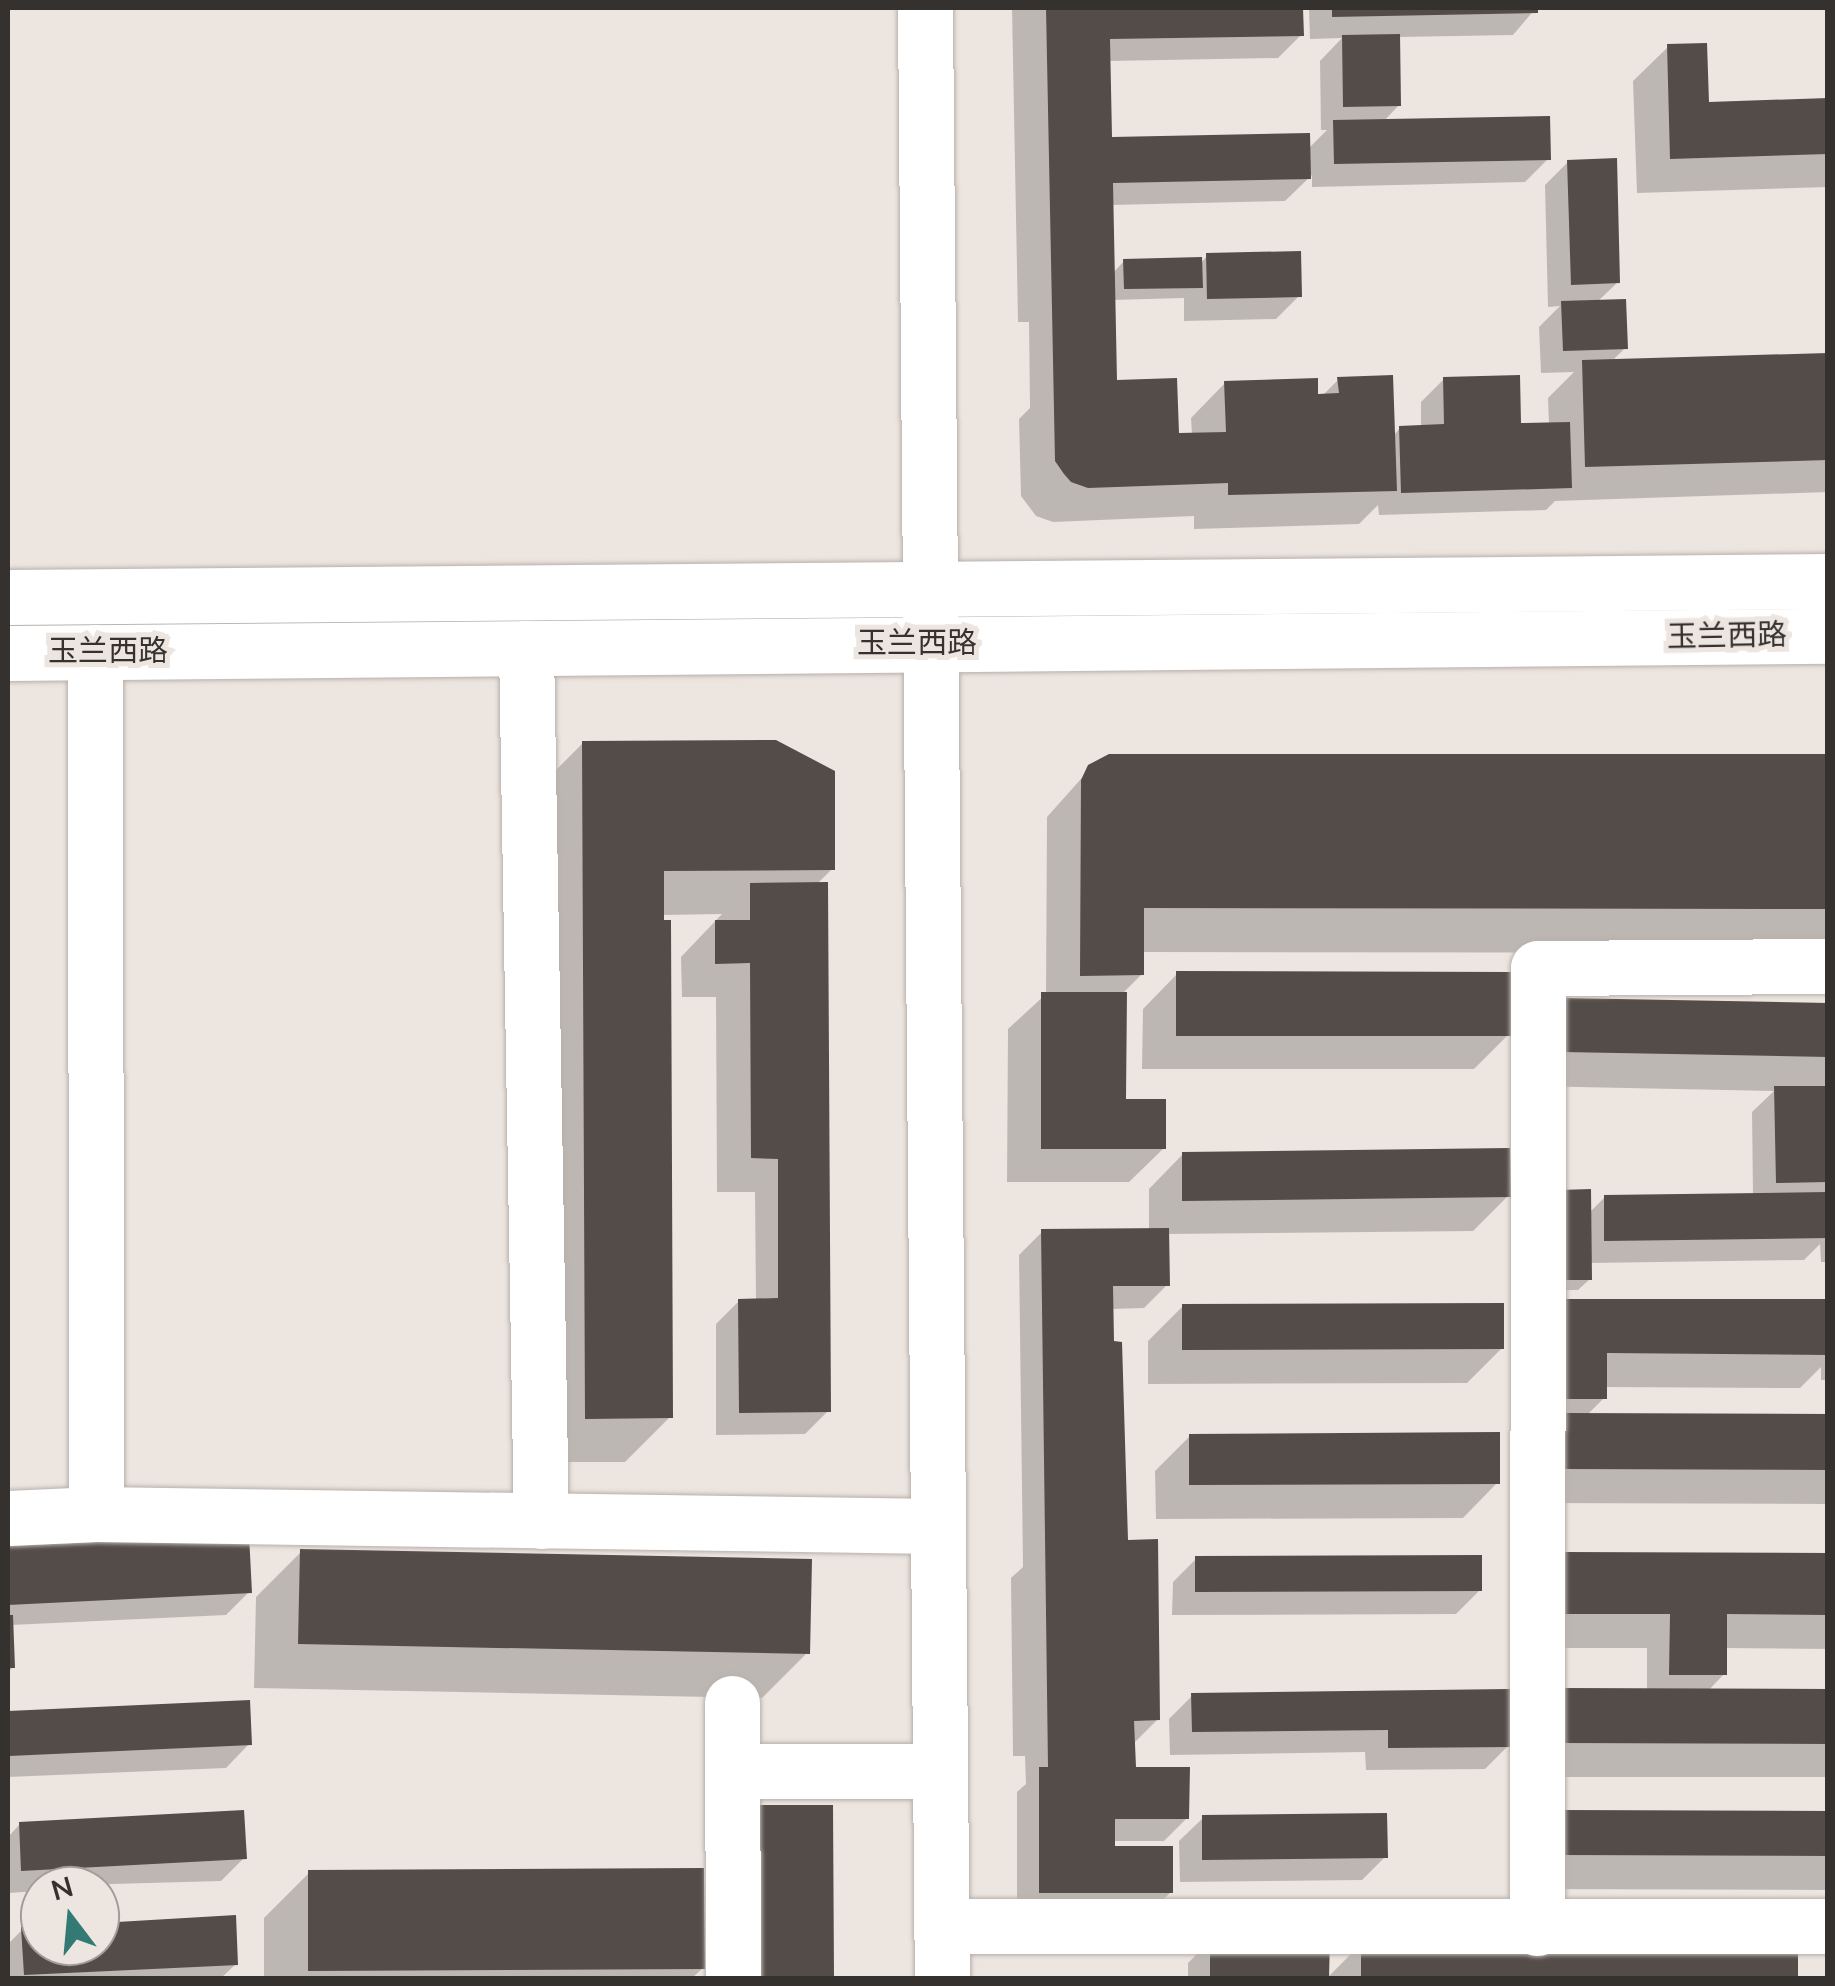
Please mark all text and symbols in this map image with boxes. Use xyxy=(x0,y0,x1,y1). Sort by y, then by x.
street label: 玉兰西路 xyxy=(1667,618,1787,656)
street label: 玉兰西路 xyxy=(857,626,977,662)
street label: 玉兰西路 xyxy=(48,634,168,670)
north arrow xyxy=(20,1866,120,1966)
text: N xyxy=(47,1868,78,1910)

